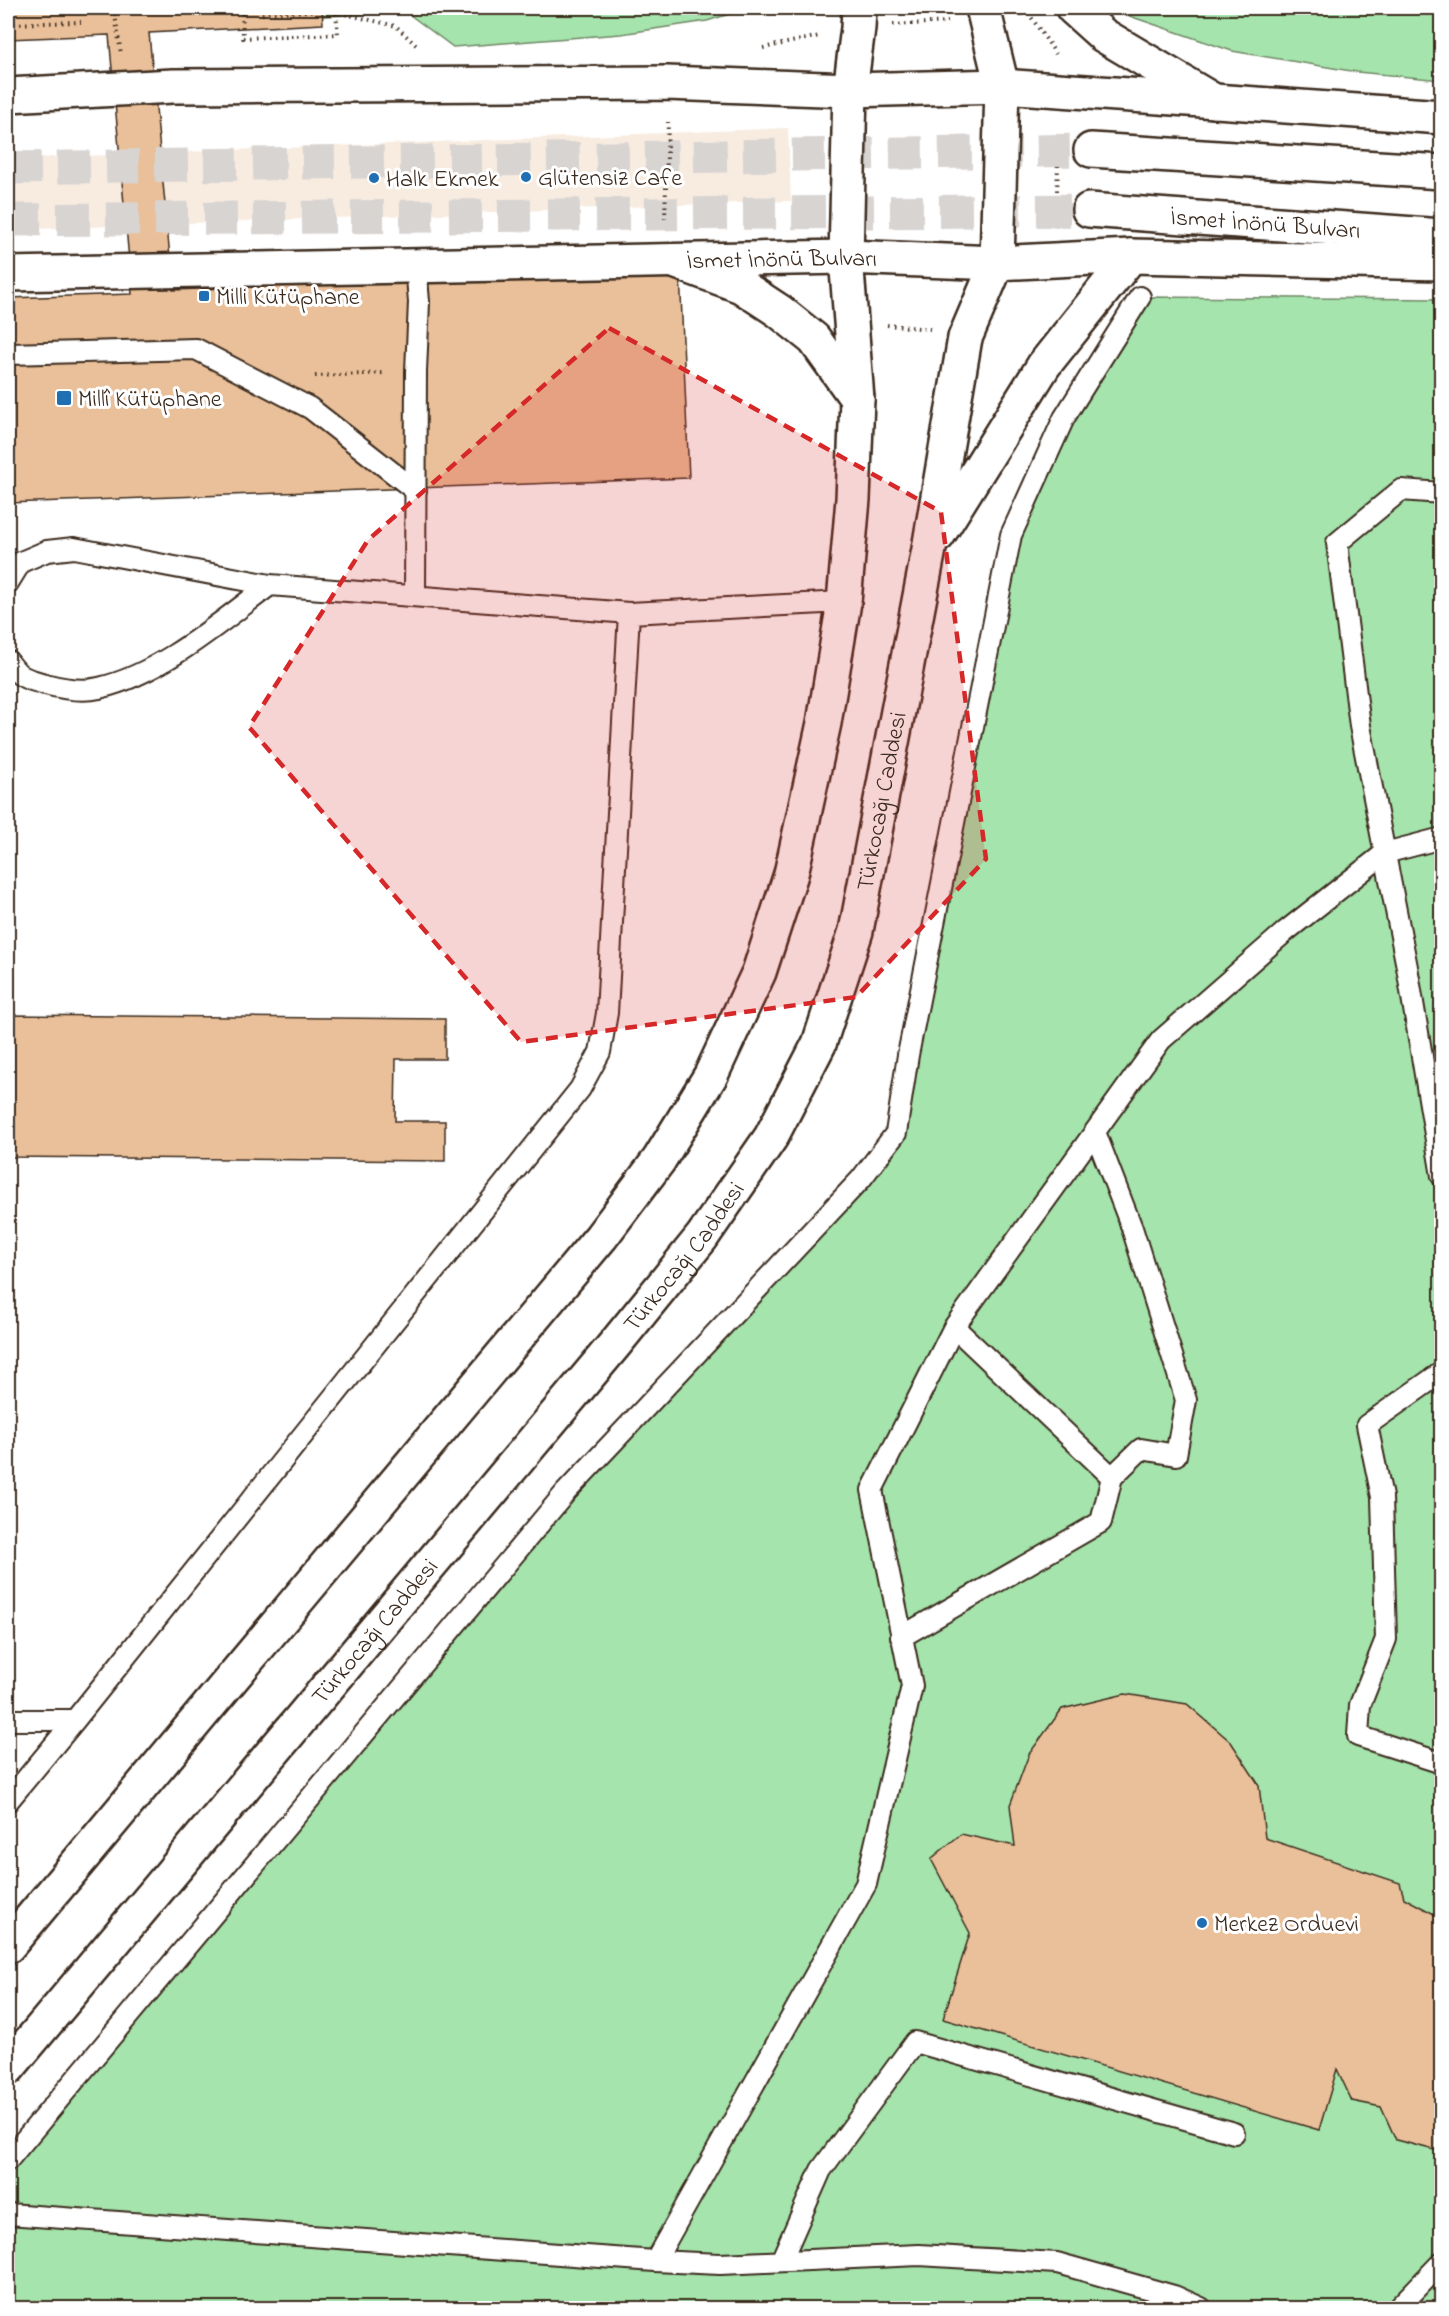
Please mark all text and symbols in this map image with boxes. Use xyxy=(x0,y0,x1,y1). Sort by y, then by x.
place label: Glütensiz Cafe xyxy=(538,162,682,197)
place label: Halk Ekmek xyxy=(386,163,499,198)
marker: Glütensiz Cafe xyxy=(519,170,533,184)
marker: Halk Ekmek xyxy=(367,171,381,185)
street label: İsmet İnönü Bulvarı xyxy=(1169,201,1362,250)
street label: İsmet İnönü Bulvarı xyxy=(686,242,878,280)
place label: Milli Kütüphane xyxy=(216,281,360,316)
marker: Milli Kütüphane xyxy=(197,289,211,303)
place label: Millî Kütüphane xyxy=(78,383,222,418)
marker: Millî Kütüphane xyxy=(55,389,73,407)
street label: Türkocağı Caddesi xyxy=(849,709,918,894)
street label: Türkocağı Caddesi xyxy=(616,1176,755,1341)
street label: Türkocağı Caddesi xyxy=(304,1552,448,1714)
place label: Merkez Orduevi xyxy=(1214,1908,1359,1943)
marker: Merkez Orduevi xyxy=(1195,1916,1209,1930)

